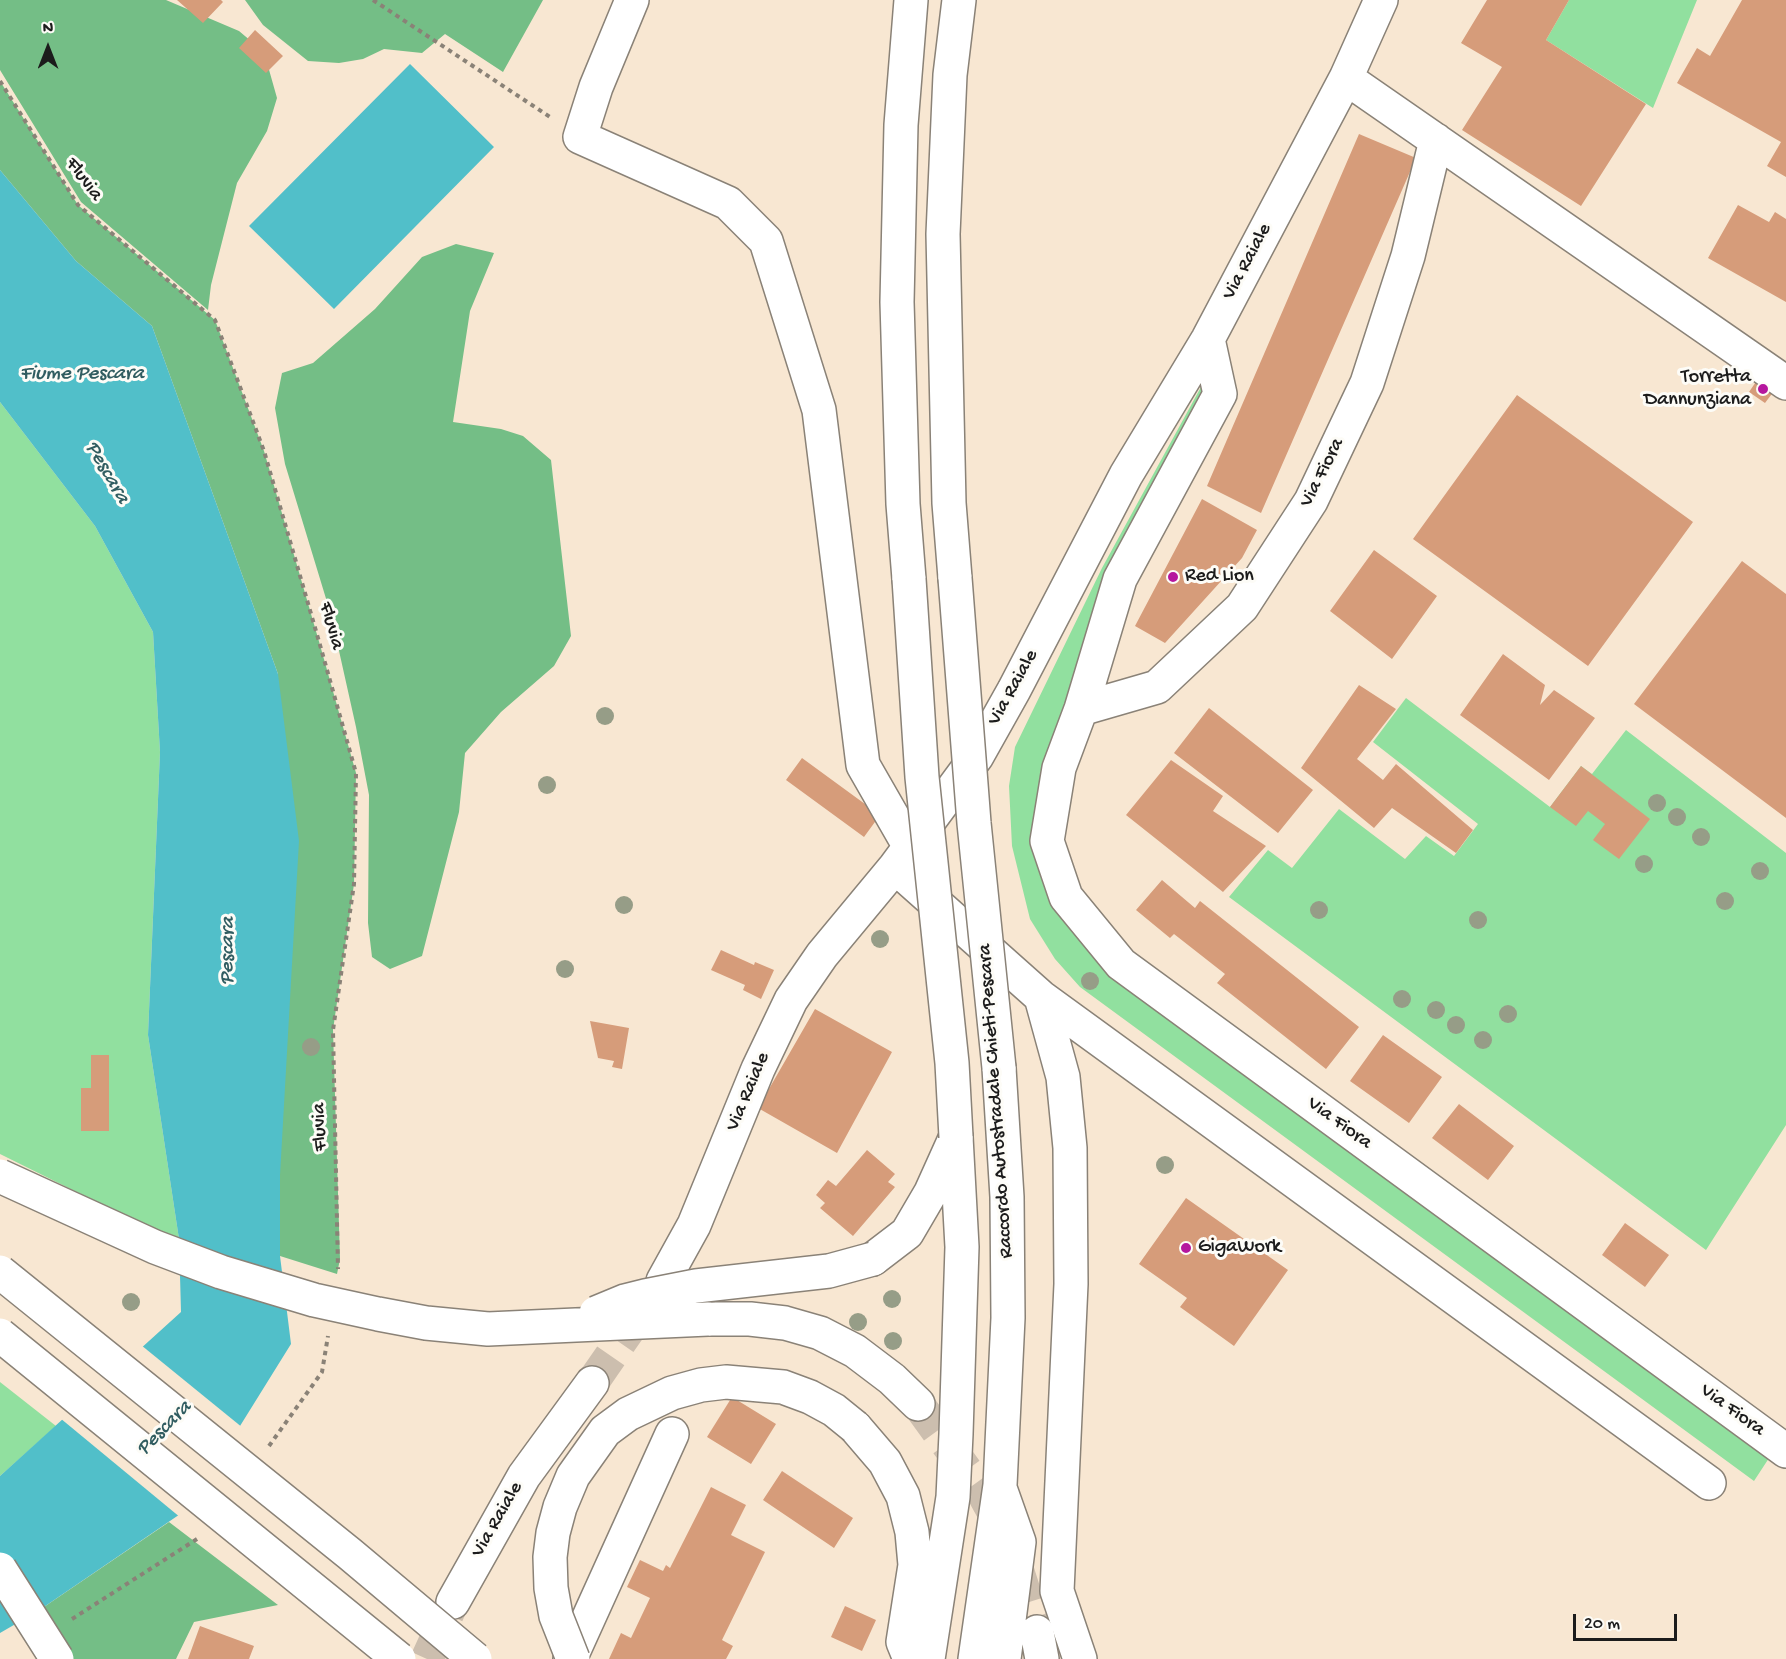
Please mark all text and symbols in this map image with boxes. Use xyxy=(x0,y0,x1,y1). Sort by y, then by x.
north arrow xyxy=(18,18,78,78)
text: N xyxy=(43,20,53,39)
street label: Fluvia xyxy=(59,153,107,207)
street label: Via Raiale xyxy=(1218,220,1278,304)
water label: Fiume Pescara xyxy=(20,362,144,388)
place label: Torretta Dannunziana xyxy=(1644,366,1751,413)
marker: Torretta Dannunziana xyxy=(1756,382,1770,396)
street label: Via Fiora xyxy=(1295,434,1351,512)
water label: Pescara xyxy=(78,437,134,509)
place label: Red Lion xyxy=(1185,565,1254,589)
marker: Red Lion xyxy=(1166,570,1180,584)
street label: Fluvia xyxy=(312,599,348,653)
street label: Via Raiale xyxy=(983,646,1045,730)
water label: Pescara xyxy=(216,917,242,985)
street label: Raccordo Autostradale Chieti-Pescara xyxy=(974,943,1020,1259)
street label: Via Raiale xyxy=(722,1049,776,1135)
street label: Via Fiora xyxy=(1302,1092,1376,1156)
street label: Fluvia xyxy=(308,1102,334,1152)
place label: GigaWork xyxy=(1198,1236,1281,1260)
marker: GigaWork xyxy=(1179,1241,1193,1255)
street label: Via Fiora xyxy=(1695,1379,1769,1443)
water label: Pescara xyxy=(132,1396,198,1462)
street label: Via Raiale xyxy=(467,1478,529,1562)
scale bar xyxy=(1576,1602,1680,1640)
text: 20 m xyxy=(1584,1614,1620,1635)

